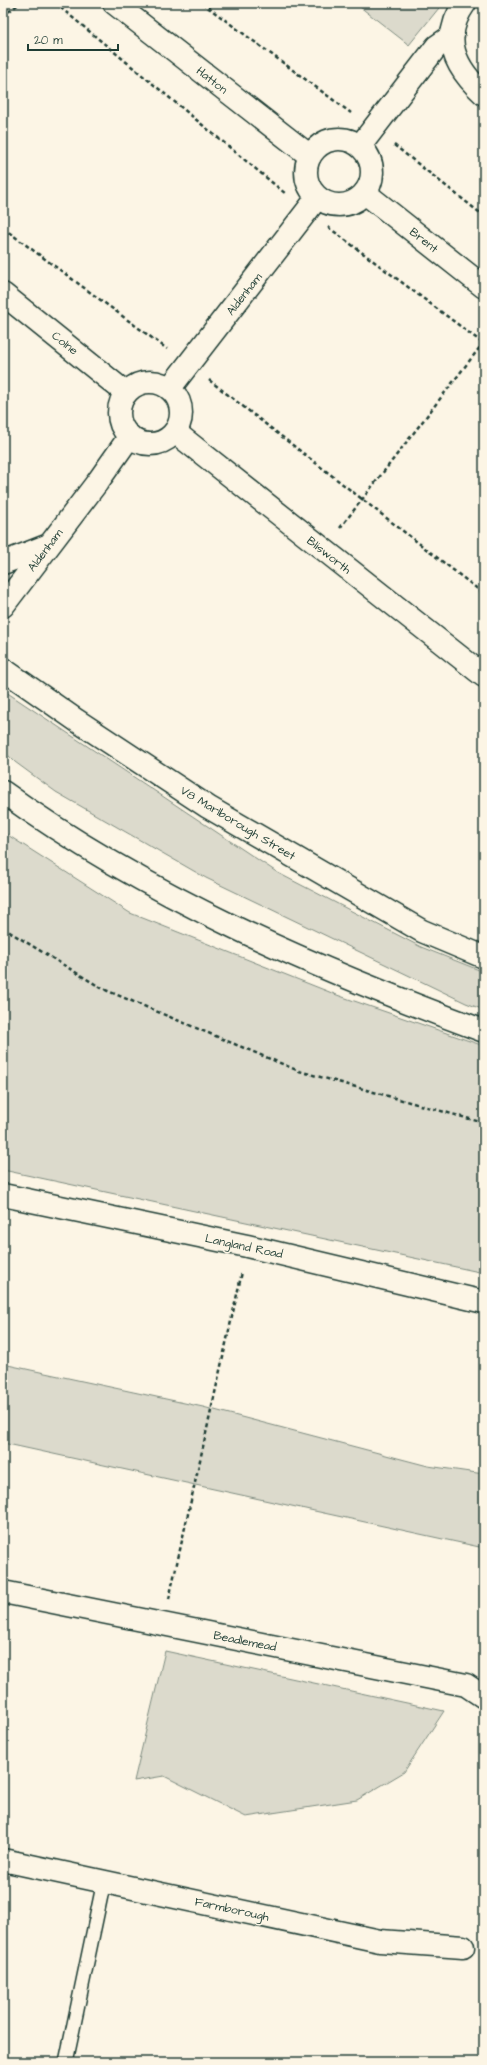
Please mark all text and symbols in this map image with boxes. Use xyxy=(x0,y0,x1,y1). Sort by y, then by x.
scale bar xyxy=(28,26,118,52)
text: 20 m xyxy=(34,32,63,49)
street label: Hatton xyxy=(192,63,231,98)
street label: Brent xyxy=(406,224,442,257)
street label: Aldenham xyxy=(222,269,267,319)
street label: Colne xyxy=(48,327,82,360)
street label: Aldenham xyxy=(24,525,68,575)
street label: Blisworth xyxy=(303,533,355,578)
street label: V8 Marlborough Street xyxy=(176,782,299,866)
street label: Langland Road xyxy=(203,1230,284,1264)
street label: Beadlemead xyxy=(212,1627,278,1656)
street label: Farmborough xyxy=(193,1893,271,1927)

